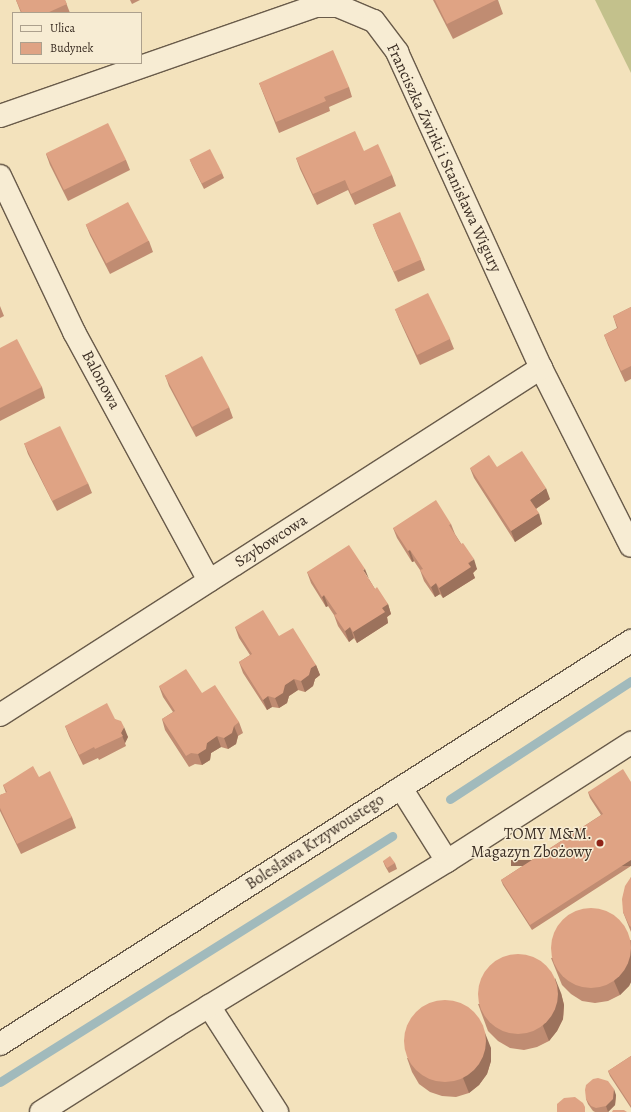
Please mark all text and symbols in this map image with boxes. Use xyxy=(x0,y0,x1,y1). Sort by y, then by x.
legend xyxy=(12,12,142,64)
text: Ulica xyxy=(50,20,75,36)
text: Budynek xyxy=(50,40,93,56)
street label: Franciszka Żwirki i Stanisława Wigury xyxy=(382,40,506,276)
street label: Balonowa xyxy=(78,347,124,413)
street label: Szybowcowa xyxy=(231,510,311,572)
street label: Bolesława Krzywoustego xyxy=(242,790,388,894)
place label: TOMY M&M. Magazyn Zbożowy xyxy=(471,824,592,862)
marker: TOMY M&M. Magazyn Zbożowy xyxy=(595,838,605,848)

